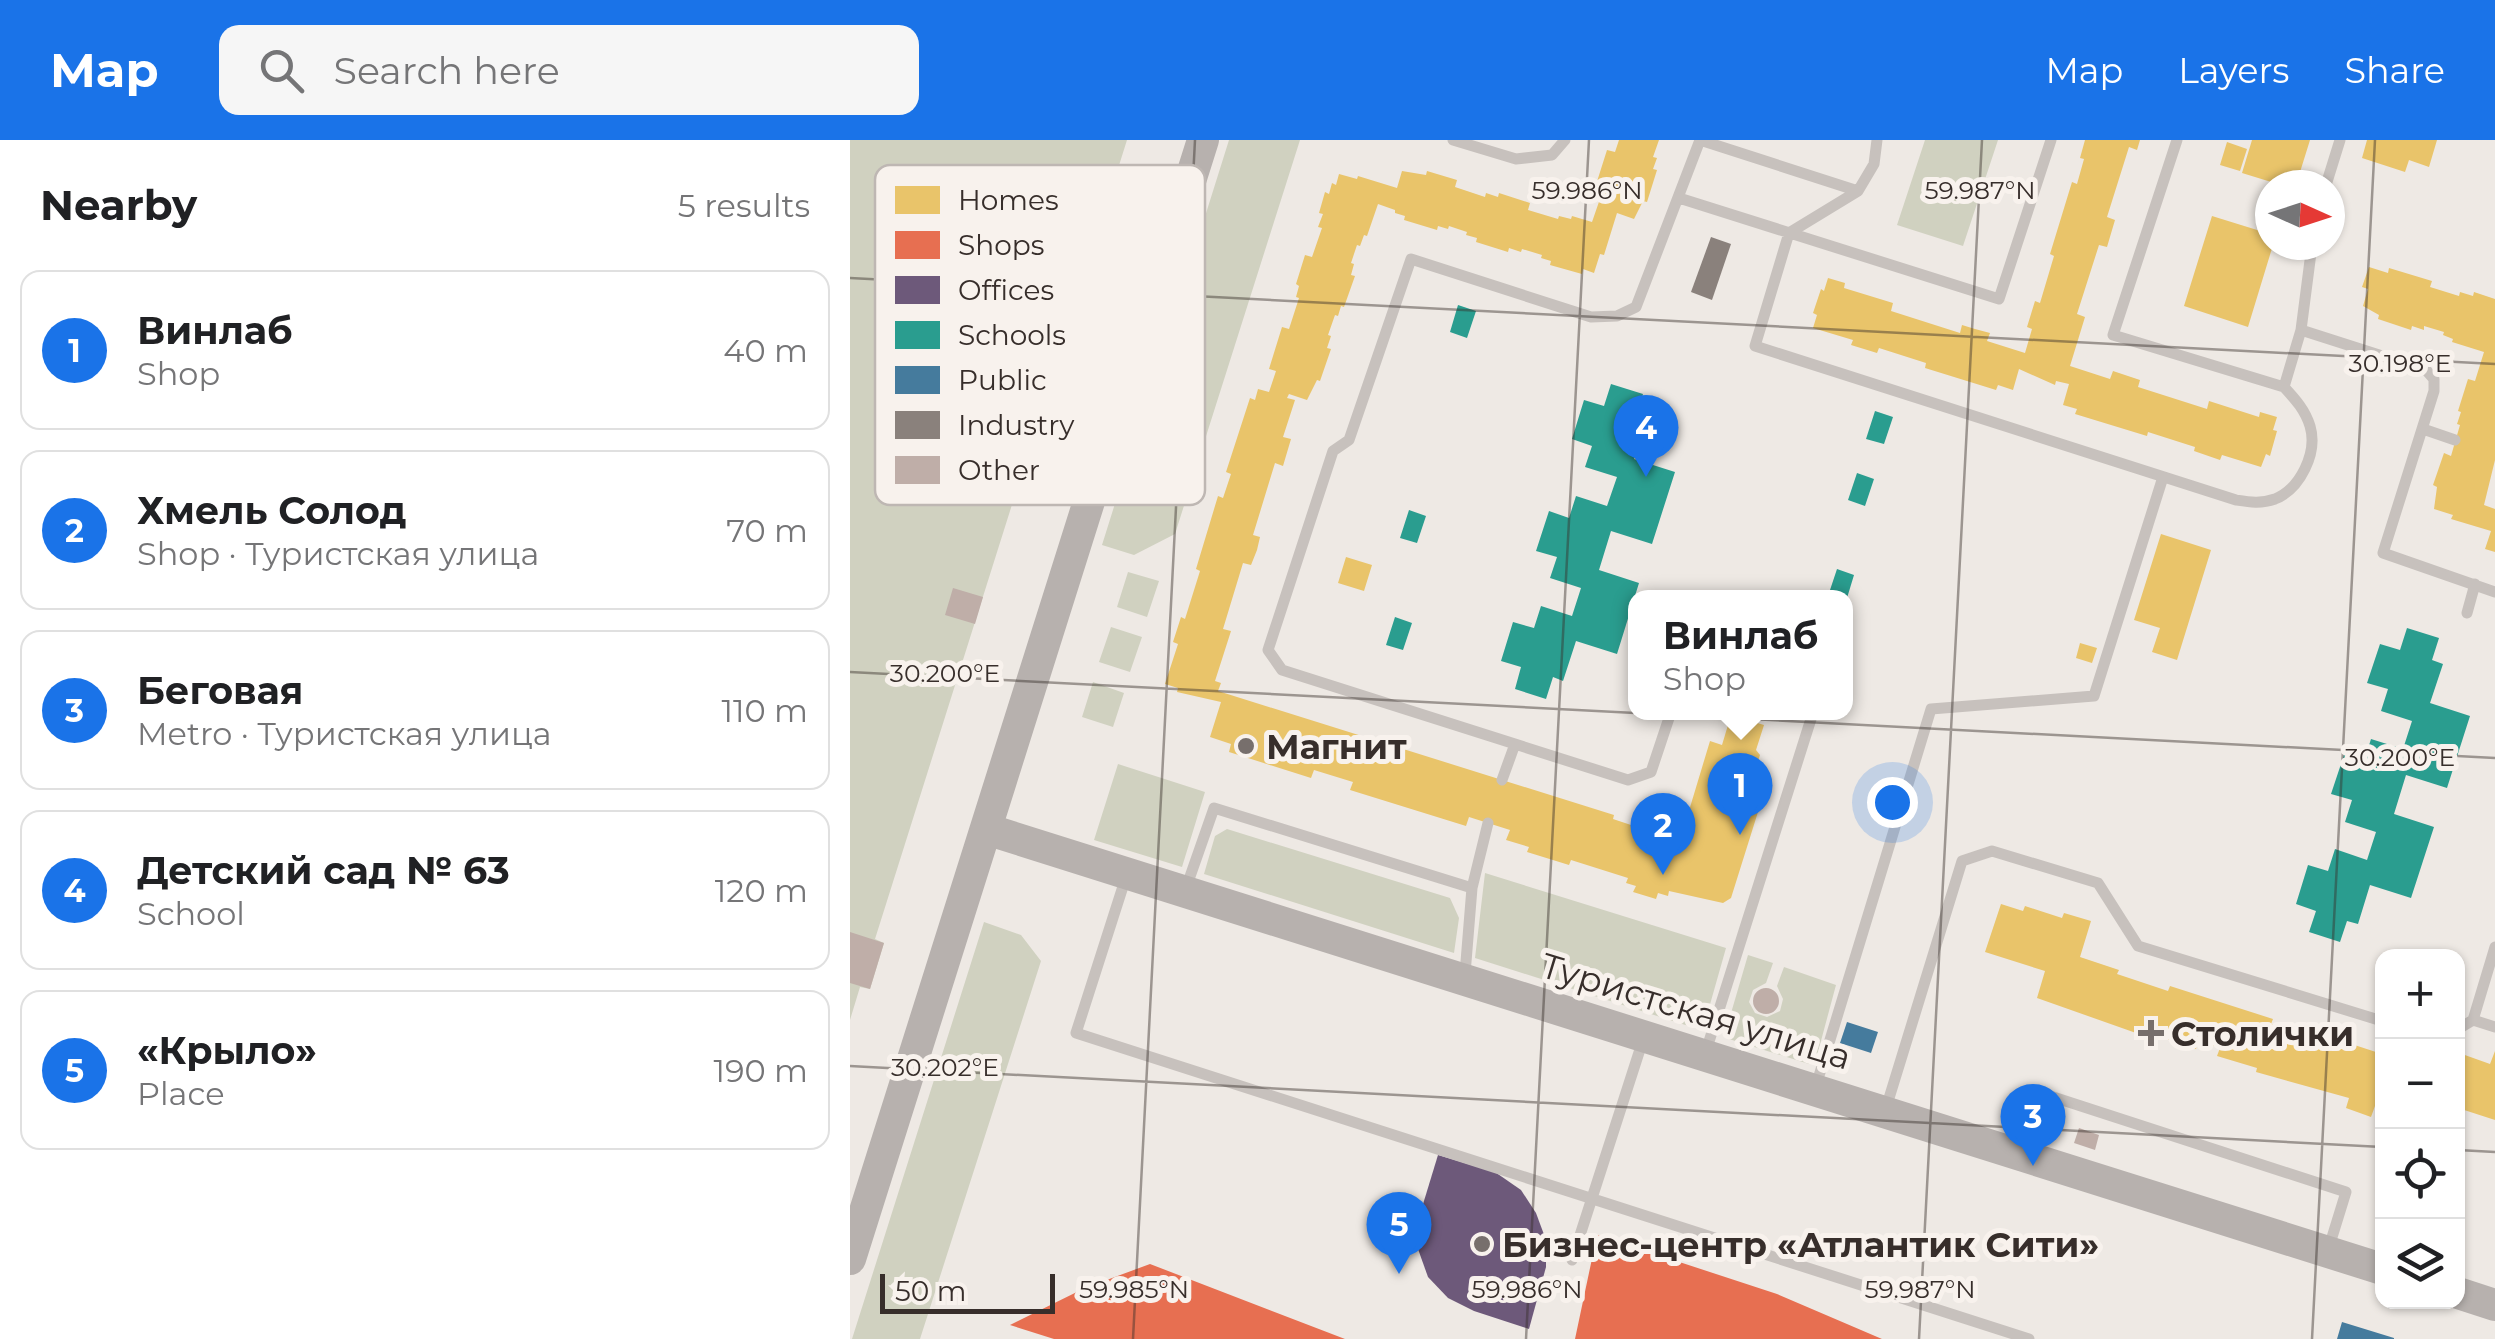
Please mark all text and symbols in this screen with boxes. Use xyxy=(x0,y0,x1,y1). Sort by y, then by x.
search box xyxy=(219,25,919,115)
text: Map xyxy=(50,41,159,99)
icon: search xyxy=(254,43,309,98)
text: Search here xyxy=(334,47,560,94)
text: Map xyxy=(2045,49,2123,92)
text: Layers xyxy=(2178,49,2289,92)
text: Share xyxy=(2344,49,2445,92)
legend xyxy=(875,165,1205,505)
north arrow xyxy=(2255,170,2345,260)
text: 59.986°N xyxy=(1531,175,1643,205)
text: 59.987°N xyxy=(1924,175,2036,205)
text: Nearby xyxy=(40,179,197,231)
text: Homes xyxy=(958,183,1059,217)
text: 5 results xyxy=(678,186,810,225)
text: Shops xyxy=(958,228,1044,262)
text: Offices xyxy=(958,273,1054,307)
text: Винлаб xyxy=(137,307,293,354)
text: Schools xyxy=(958,318,1066,352)
text: 1 xyxy=(68,331,81,370)
text: 40 m xyxy=(723,331,808,370)
text: 30.198°E xyxy=(2349,348,2451,378)
text: Shop xyxy=(137,354,220,393)
text: Public xyxy=(958,363,1047,397)
pin: 4 xyxy=(1614,395,1678,477)
text: Industry xyxy=(958,408,1075,442)
text: Other xyxy=(958,453,1040,487)
text: Хмель Солод xyxy=(137,487,406,534)
text: 2 xyxy=(65,511,84,550)
text: 70 m xyxy=(726,511,808,550)
text: Shop · Туристская улица xyxy=(137,534,539,573)
popup xyxy=(1628,590,1853,720)
text: Винлаб xyxy=(1663,612,1818,659)
text: 30.200°E xyxy=(890,658,1000,688)
text: Shop xyxy=(1663,659,1746,698)
text: Беговая xyxy=(137,667,304,714)
text: 3 xyxy=(65,691,84,730)
text: 110 m xyxy=(721,691,808,730)
text: Metro · Туристская улица xyxy=(137,714,551,753)
place label: Магнит xyxy=(1266,725,1407,768)
marker: Магнит xyxy=(1235,735,1257,757)
text: 30.200°E xyxy=(2345,742,2455,772)
pin: 1 xyxy=(1708,752,1772,835)
your location xyxy=(1867,777,1918,828)
pin: 2 xyxy=(1630,792,1696,875)
text: Детский сад № 63 xyxy=(137,847,510,894)
text: 4 xyxy=(63,871,86,910)
text: 120 m xyxy=(715,871,808,910)
text: School xyxy=(137,894,245,933)
street label: Туристская улица xyxy=(1536,943,1856,1079)
map controls xyxy=(2375,949,2465,1309)
button: + xyxy=(2375,949,2465,1039)
place label: Столички xyxy=(2171,1012,2354,1055)
marker: Столички xyxy=(2140,1022,2162,1044)
text: «Крыло» xyxy=(137,1027,317,1074)
button: − xyxy=(2375,1039,2465,1129)
text: 5 xyxy=(65,1051,84,1090)
text: 190 m xyxy=(713,1051,808,1090)
text: 30.202°E xyxy=(891,1052,999,1082)
text: Place xyxy=(137,1074,225,1113)
pin: 3 xyxy=(2000,1084,2066,1166)
button: locate xyxy=(2375,1129,2465,1219)
pin: 5 xyxy=(1366,1192,1432,1274)
button: layers xyxy=(2375,1219,2465,1309)
place label: Бизнес-центр «Атлантик Сити» xyxy=(1502,1223,2099,1266)
marker: Бизнес-центр «Атлантик Сити» xyxy=(1471,1233,1493,1255)
scale bar xyxy=(880,1269,1055,1314)
text: 50 m xyxy=(895,1274,966,1308)
text: 59.985°N xyxy=(1079,1274,1189,1304)
text: 59.986°N xyxy=(1471,1274,1583,1304)
text: 59.987°N xyxy=(1864,1274,1976,1304)

